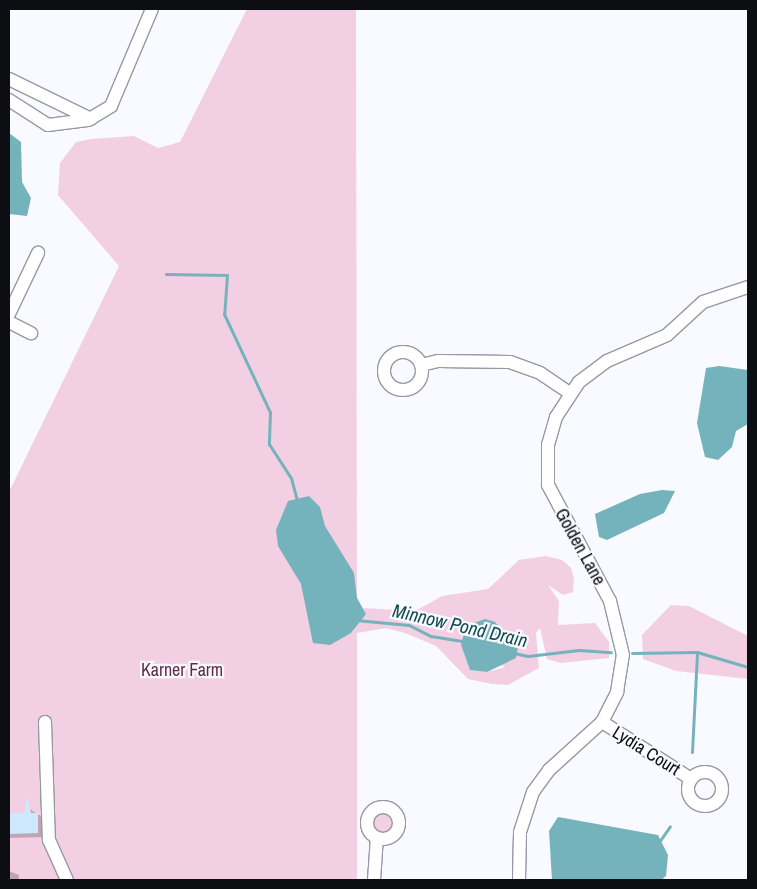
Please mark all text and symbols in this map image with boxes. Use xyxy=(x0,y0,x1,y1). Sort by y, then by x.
street label: Golden Lane xyxy=(550,505,610,589)
water label: Minnow Pond Drain xyxy=(390,599,530,653)
park label: Karner Farm xyxy=(141,659,223,681)
street label: Lydia Court xyxy=(608,722,684,780)

